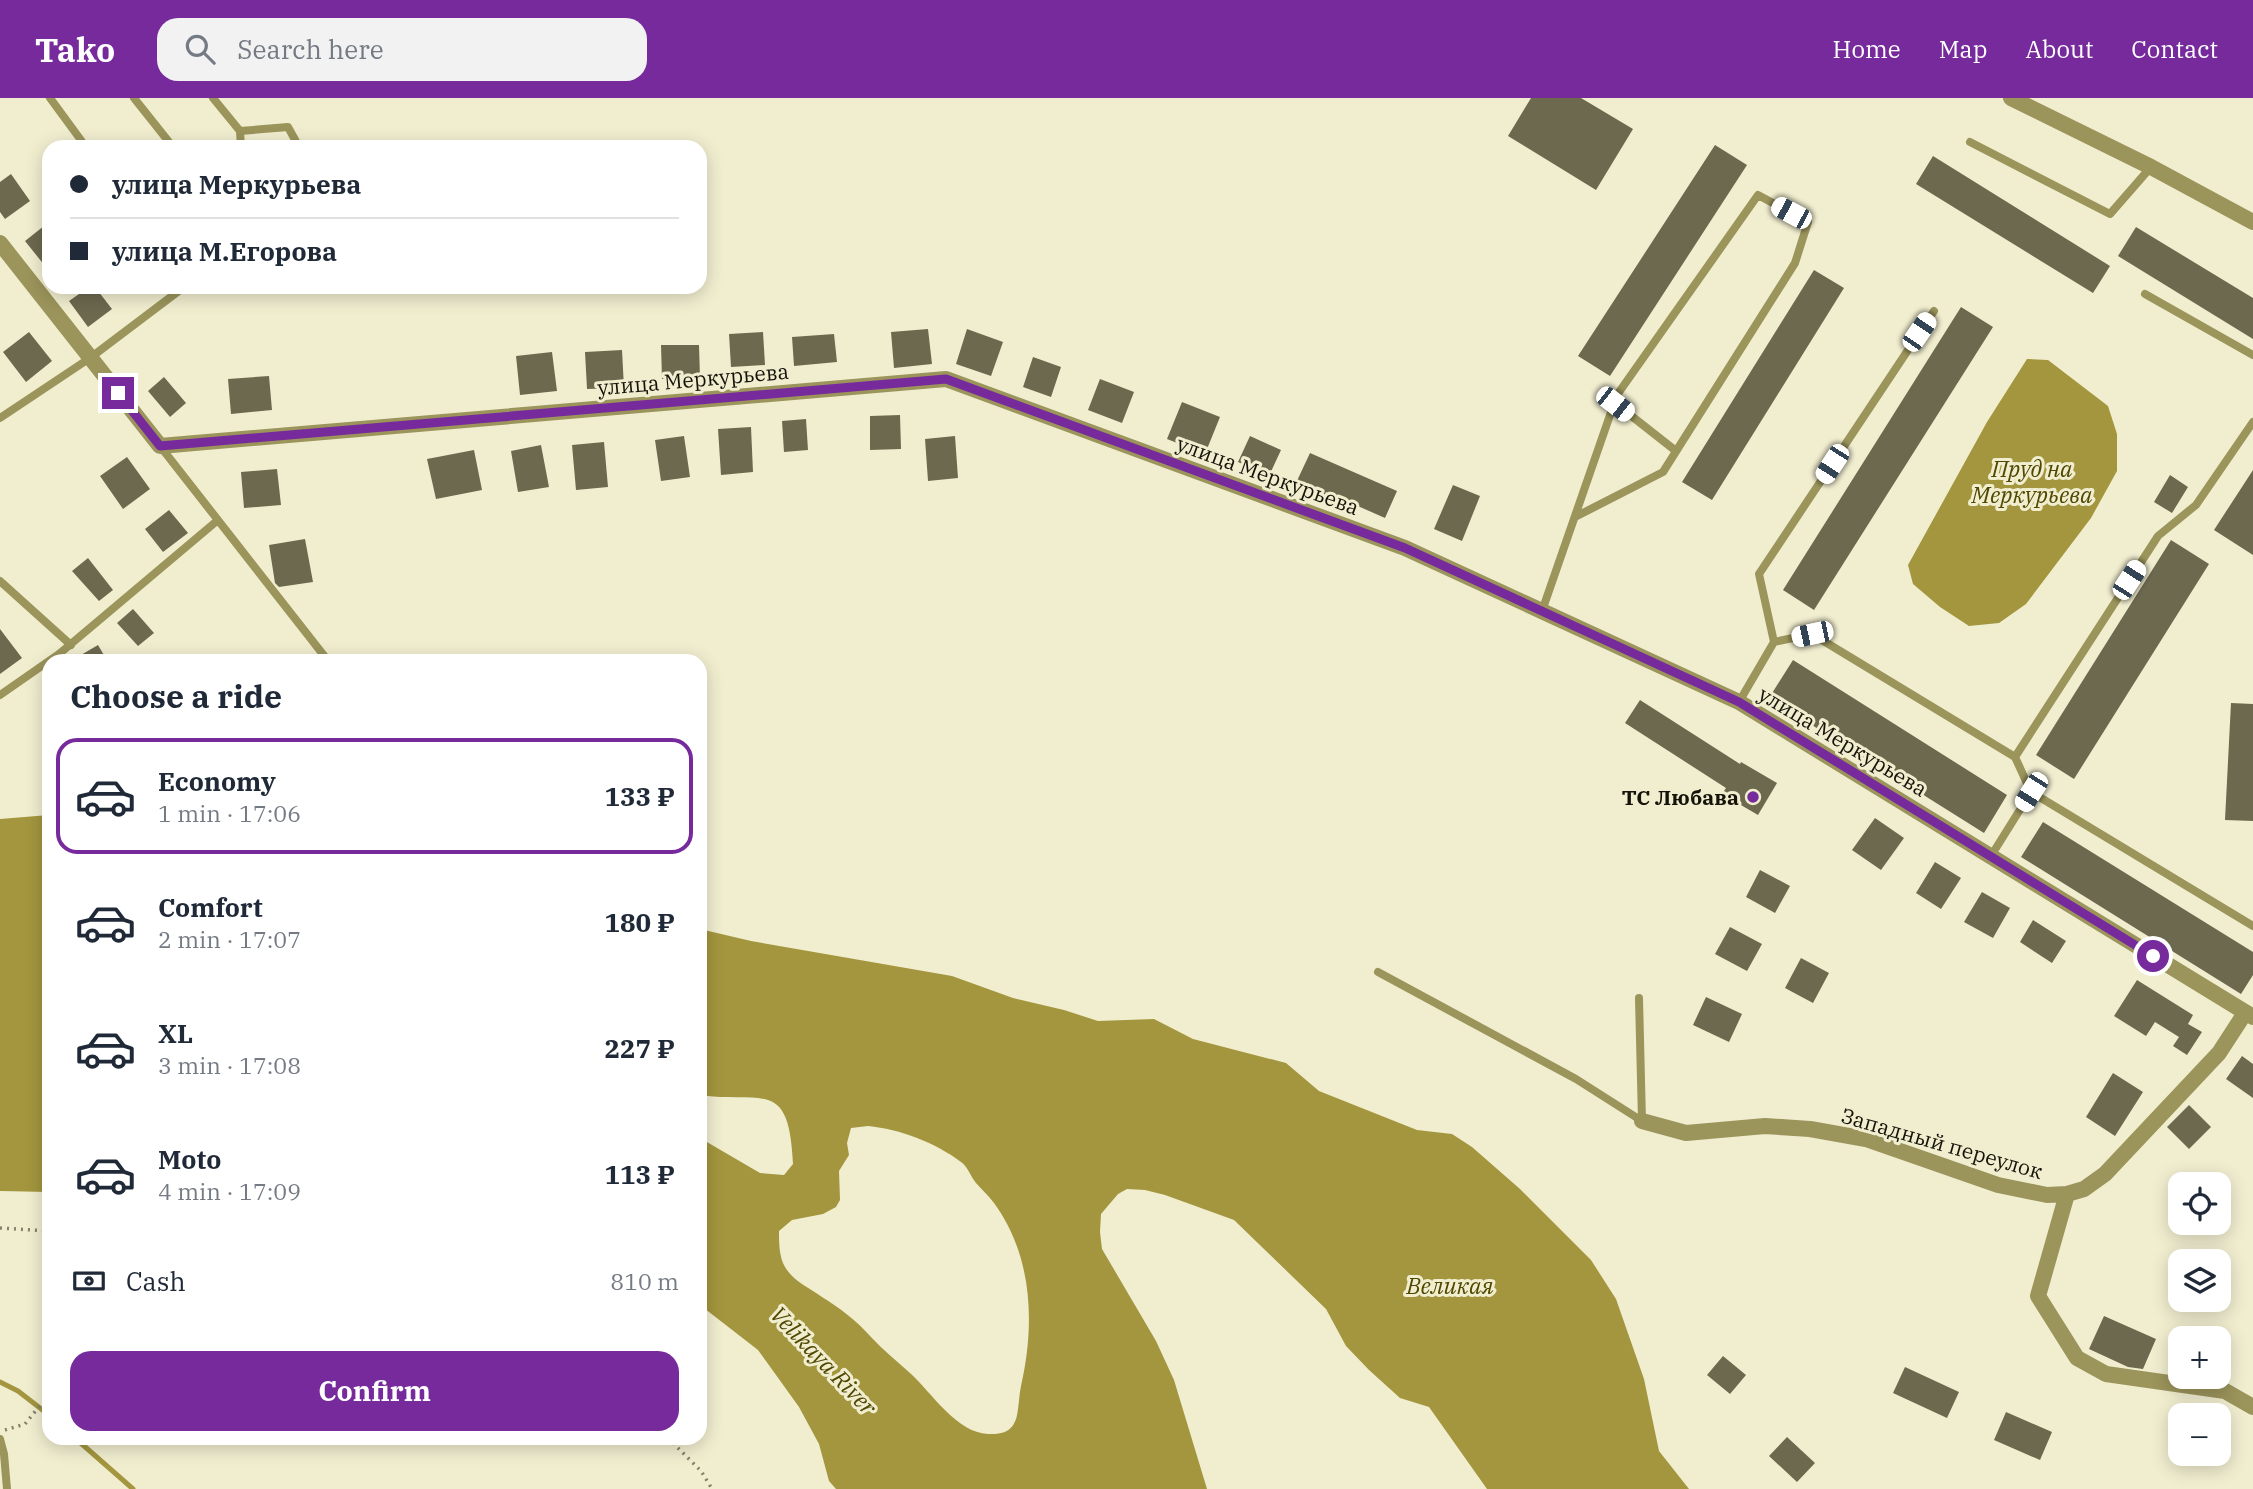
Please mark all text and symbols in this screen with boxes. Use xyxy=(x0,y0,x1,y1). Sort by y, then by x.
search box xyxy=(157,18,647,81)
text: Tako xyxy=(35,28,115,71)
icon: search xyxy=(181,30,219,68)
text: Search here xyxy=(237,32,384,66)
text: Home xyxy=(1833,33,1901,65)
text: Map xyxy=(1939,33,1987,65)
text: About xyxy=(2025,33,2093,65)
text: Contact xyxy=(2131,33,2218,65)
text: улица Меркурьева xyxy=(112,167,361,201)
car xyxy=(1768,194,1815,232)
text: улица М.Егорова xyxy=(112,234,337,268)
car xyxy=(1899,309,1940,355)
street label: улица Меркурьева xyxy=(596,357,790,401)
route end xyxy=(102,377,134,409)
car xyxy=(1592,383,1639,425)
street label: улица Меркурьева xyxy=(1173,429,1363,521)
car xyxy=(1812,441,1853,487)
water label: Пруд на Меркурьева xyxy=(1971,453,2093,509)
car xyxy=(2109,557,2150,603)
car xyxy=(1790,619,1835,649)
text: Choose a ride xyxy=(70,675,282,717)
street label: улица Меркурьева xyxy=(1753,680,1933,802)
text: Economy xyxy=(158,764,276,798)
icon: car xyxy=(74,765,137,828)
car xyxy=(2011,769,2052,815)
text: 133 ₽ xyxy=(604,779,675,813)
place label: ТС Любава xyxy=(1622,783,1739,811)
marker: ТС Любава xyxy=(1745,789,1761,805)
text: 1 min · 17:06 xyxy=(158,798,301,828)
text: Comfort xyxy=(158,890,263,924)
icon: car xyxy=(74,891,137,954)
text: 180 ₽ xyxy=(604,905,675,939)
text: 2 min · 17:07 xyxy=(158,924,301,954)
route start xyxy=(2137,940,2169,972)
text: XL xyxy=(158,1016,193,1050)
icon: car xyxy=(74,1017,137,1080)
text: 227 ₽ xyxy=(604,1031,675,1065)
text: 3 min · 17:08 xyxy=(158,1050,301,1080)
street label: Западный переулок xyxy=(1838,1101,2046,1185)
text: Moto xyxy=(158,1142,221,1176)
icon: car xyxy=(74,1143,137,1206)
text: 113 ₽ xyxy=(604,1157,675,1191)
map controls xyxy=(2168,1172,2231,1466)
button: locate xyxy=(2168,1172,2231,1235)
text: 4 min · 17:09 xyxy=(158,1176,301,1206)
button: layers xyxy=(2168,1249,2231,1312)
icon: cash xyxy=(70,1262,108,1300)
text: Cash xyxy=(126,1264,186,1298)
text: 810 m xyxy=(610,1266,679,1296)
water label: Великая xyxy=(1405,1270,1494,1300)
water label: Velikaya River xyxy=(764,1299,884,1422)
button: + xyxy=(2168,1326,2231,1389)
button: Confirm xyxy=(70,1351,679,1431)
button: − xyxy=(2168,1403,2231,1466)

